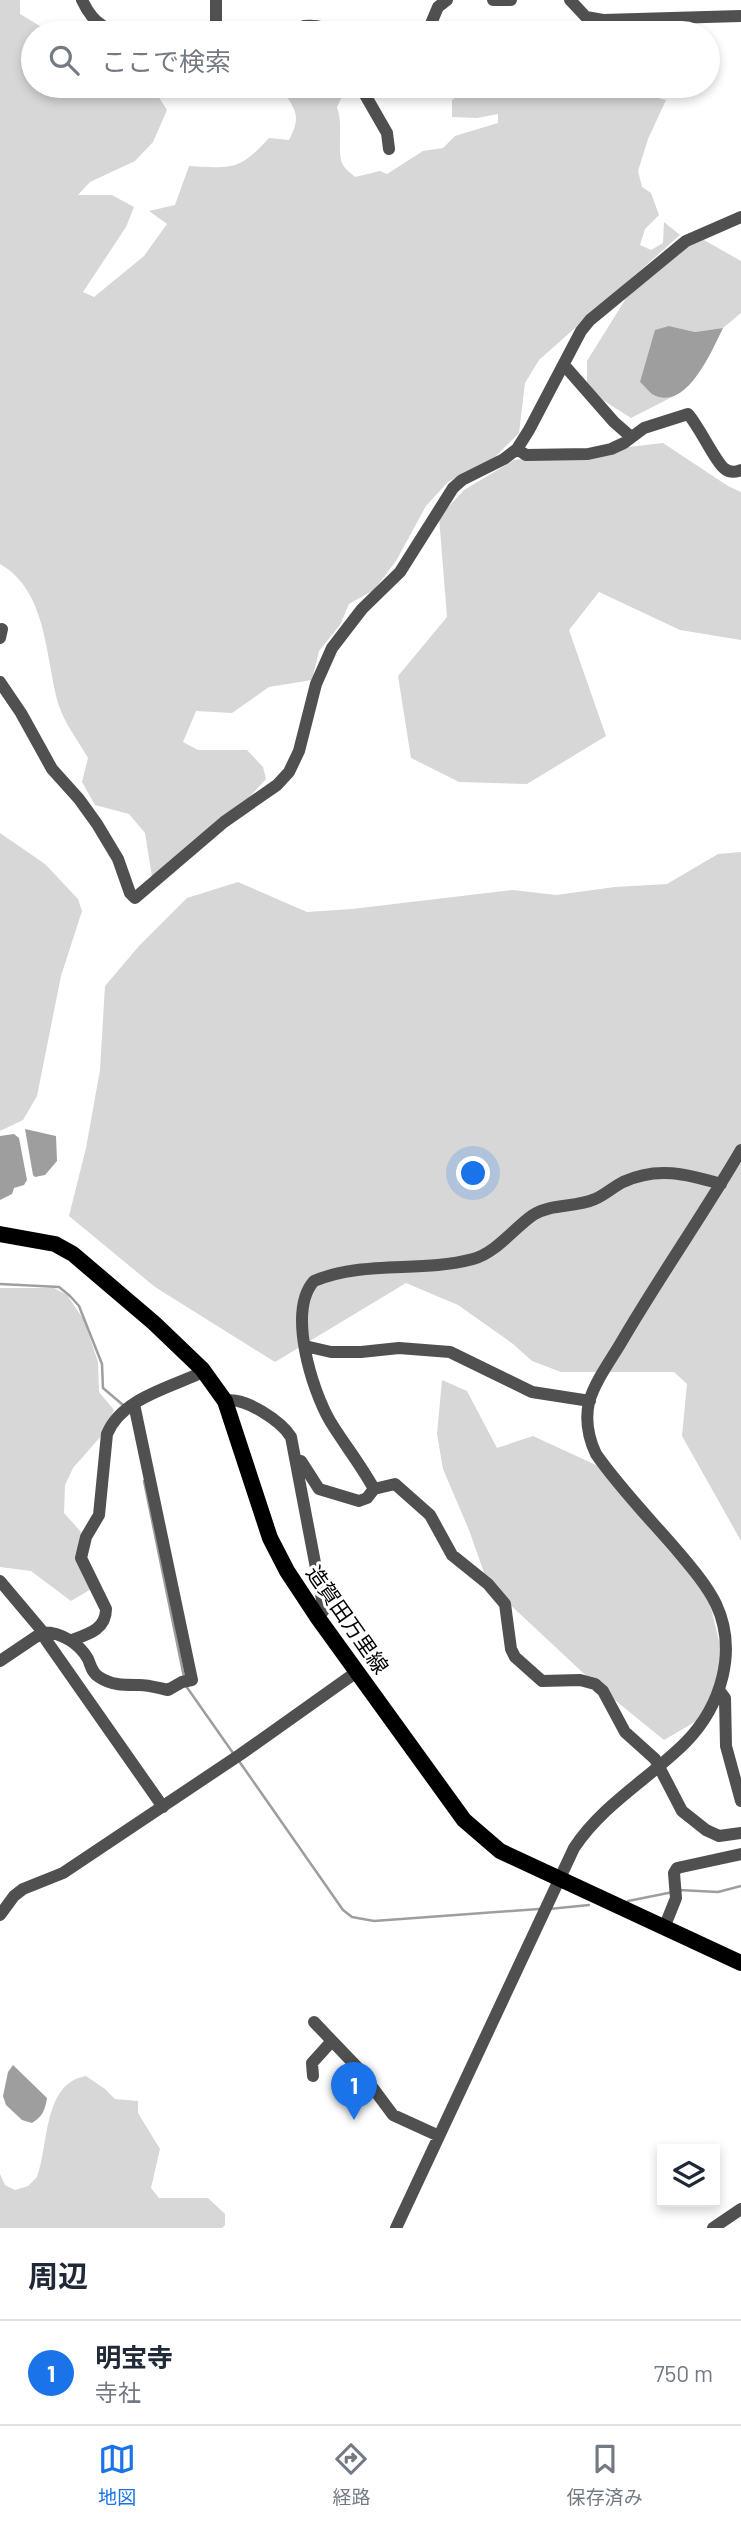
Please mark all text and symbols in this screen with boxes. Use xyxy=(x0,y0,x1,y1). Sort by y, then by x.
search box xyxy=(21,21,720,98)
icon: search xyxy=(45,41,83,79)
text: ここで検索 xyxy=(101,45,231,76)
your location xyxy=(456,1156,490,1190)
street label: 造賀田万里線 xyxy=(302,1560,395,1678)
pin: 1 xyxy=(331,2062,377,2120)
map controls xyxy=(657,2144,720,2207)
button: layers xyxy=(657,2144,720,2207)
text: 周辺 xyxy=(28,2257,88,2293)
text: 明宝寺 xyxy=(95,2341,173,2372)
text: 1 xyxy=(47,2359,55,2387)
text: 750 m xyxy=(654,2359,713,2387)
text: 寺社 xyxy=(95,2378,141,2406)
tab: 地図 xyxy=(98,2440,136,2509)
tab: 経路 xyxy=(332,2440,371,2509)
tab: 保存済み xyxy=(567,2440,643,2509)

